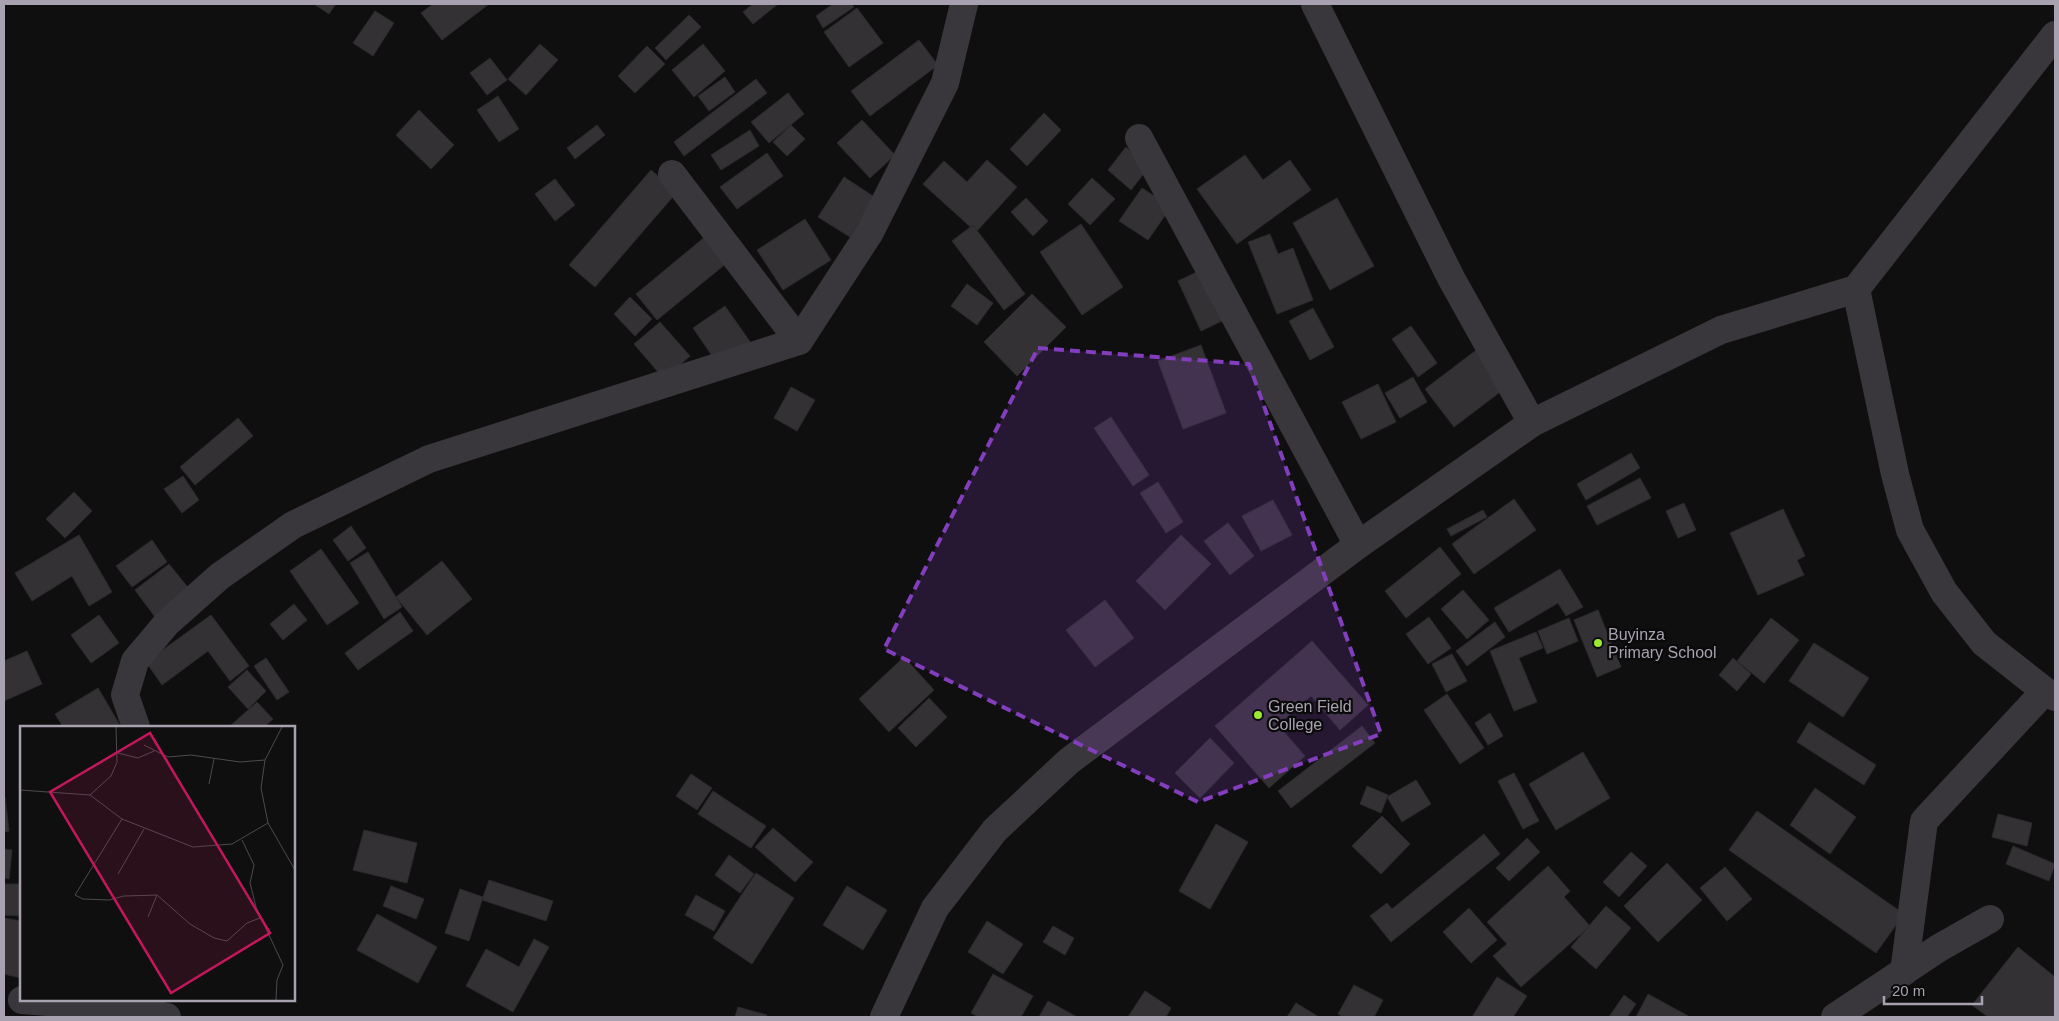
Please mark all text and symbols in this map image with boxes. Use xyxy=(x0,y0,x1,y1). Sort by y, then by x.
place label: Buyinza Primary School xyxy=(1608,626,1716,661)
marker: Buyinza Primary School xyxy=(1592,637,1604,649)
place label: Green Field College xyxy=(1268,698,1352,733)
marker: Green Field College xyxy=(1252,709,1264,721)
inset map xyxy=(20,726,295,1001)
scale bar xyxy=(1884,974,1982,1006)
text: 20 m xyxy=(1892,982,1925,999)

